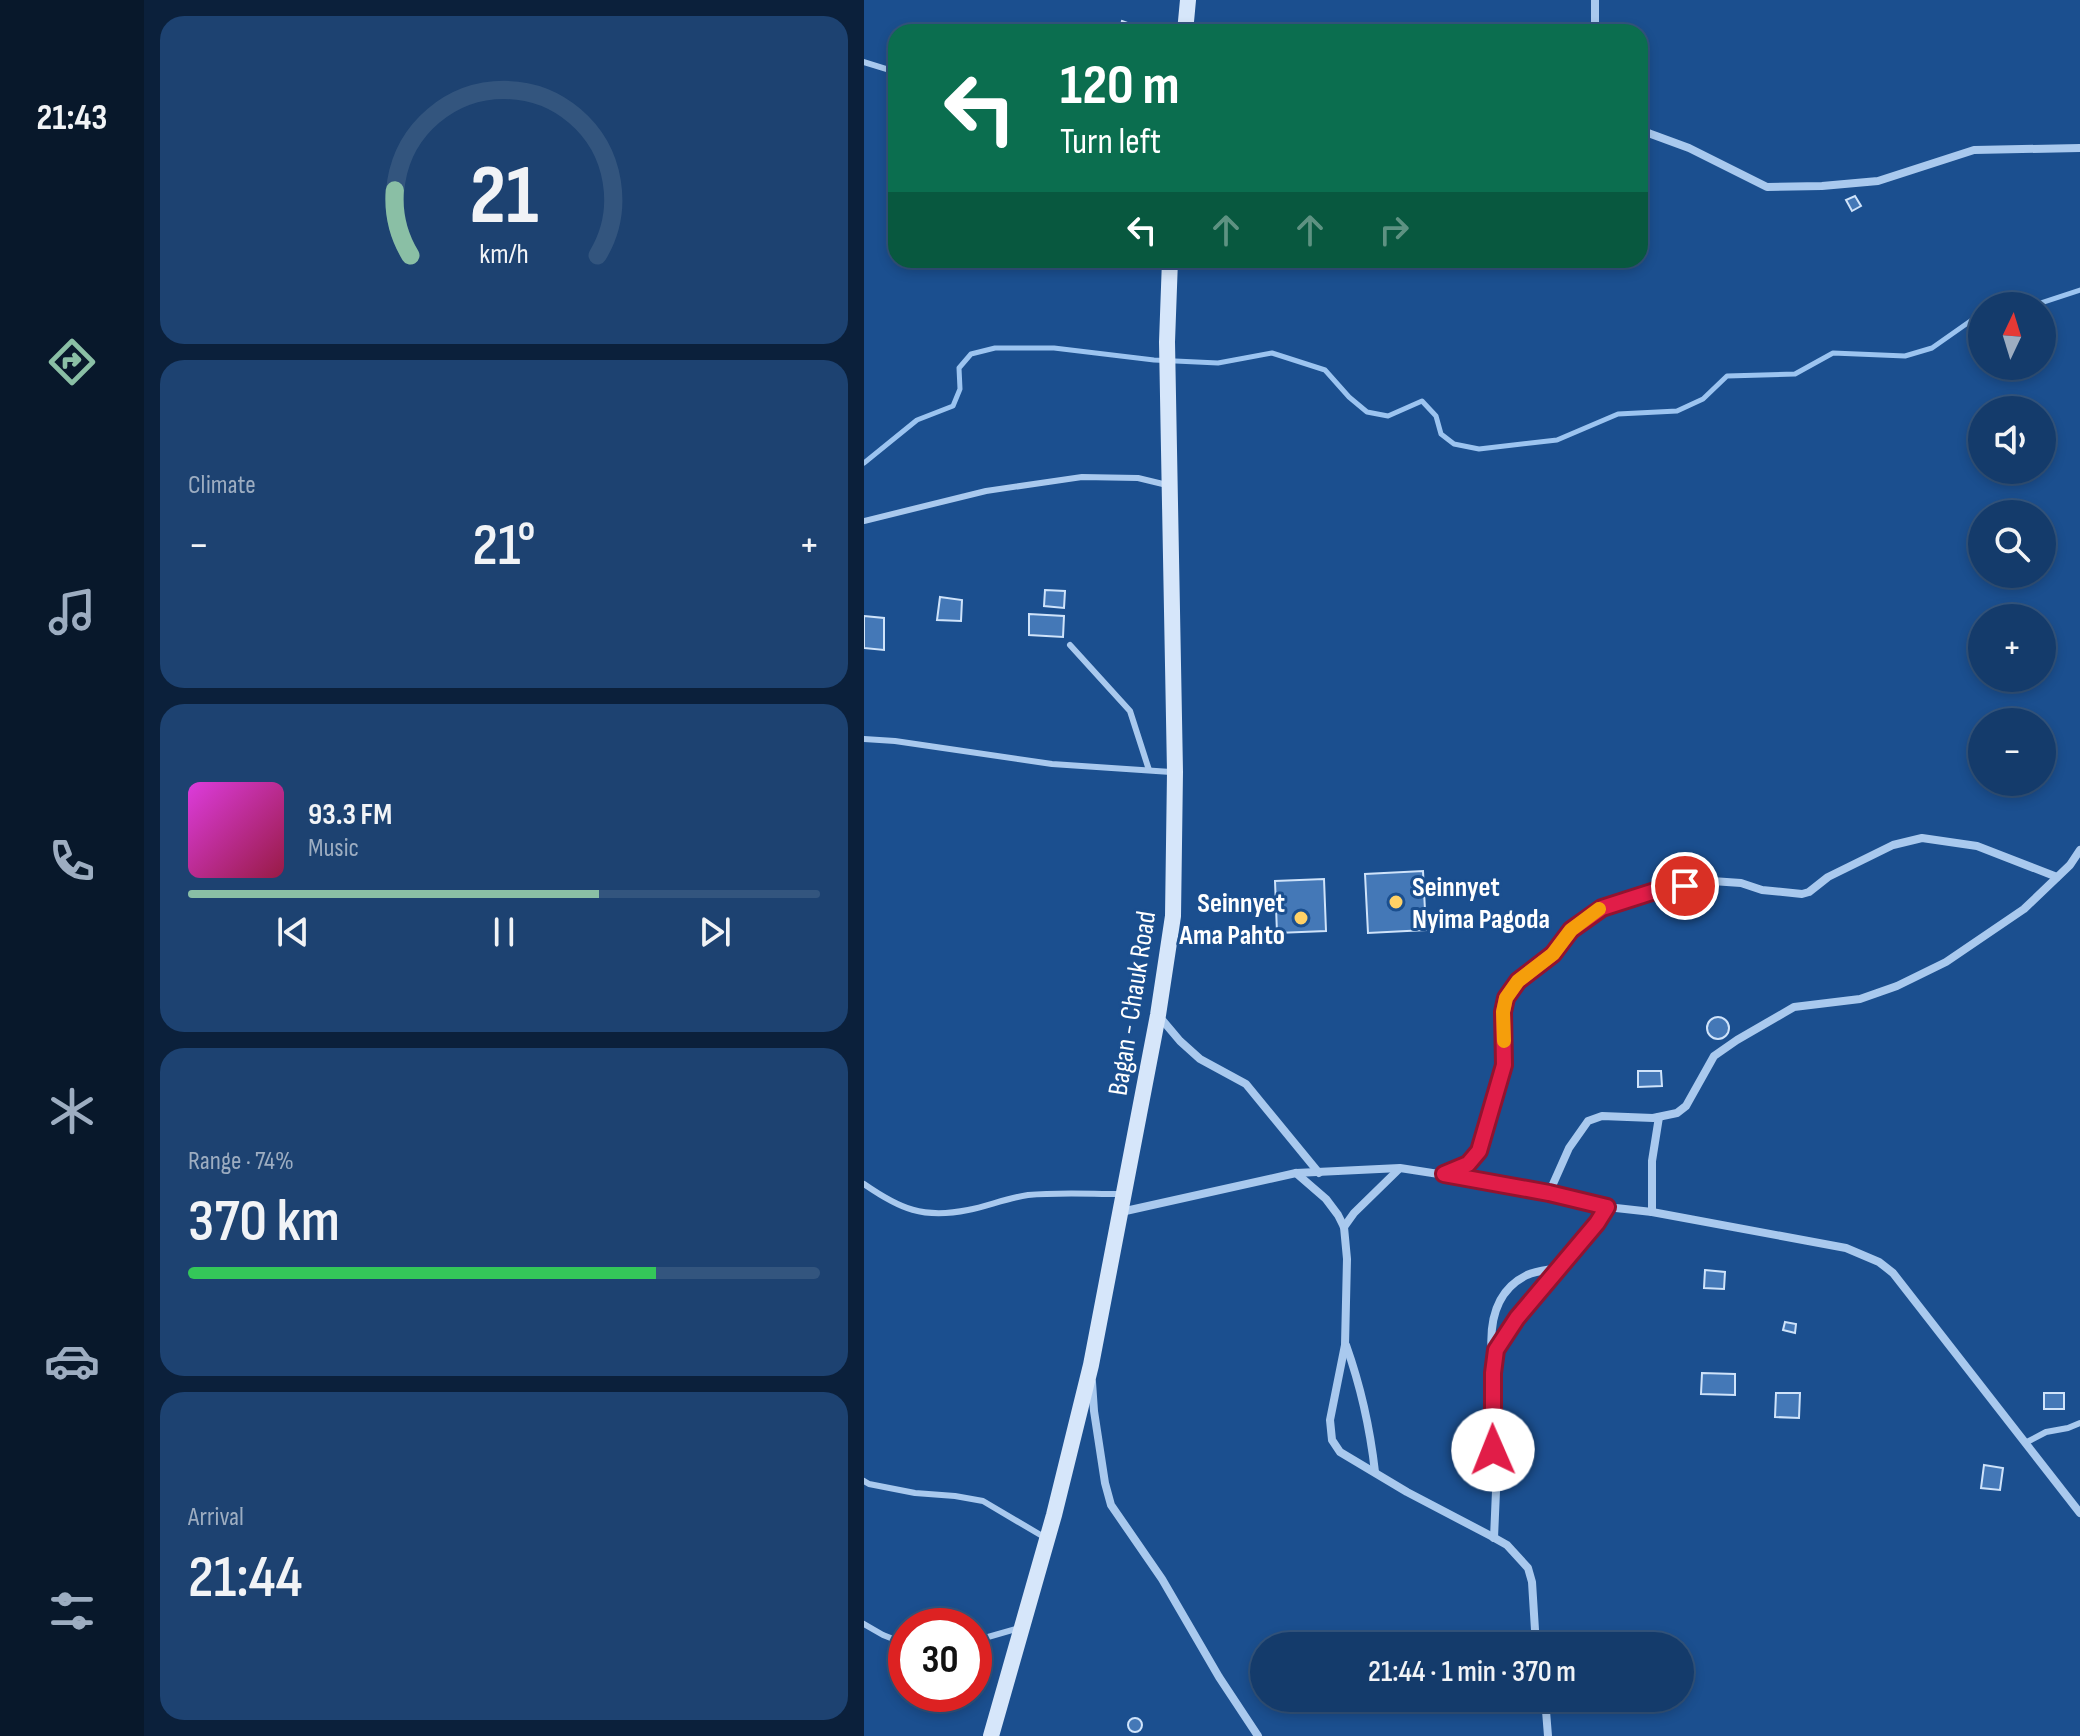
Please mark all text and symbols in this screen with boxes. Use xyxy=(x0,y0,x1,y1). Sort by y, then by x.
text: 120 m xyxy=(1060,53,1180,120)
icon: left xyxy=(928,56,1032,160)
text: 21:43 xyxy=(37,97,107,140)
text: Turn left xyxy=(1060,121,1161,164)
text: 21 xyxy=(469,147,539,247)
icon: left xyxy=(1120,208,1164,252)
icon: ahead xyxy=(1204,208,1248,252)
icon: ahead xyxy=(1288,208,1332,252)
icon: right xyxy=(1372,208,1416,252)
text: km/h xyxy=(479,237,529,272)
north arrow xyxy=(1968,292,2056,380)
map controls xyxy=(1968,292,2056,796)
icon: directions xyxy=(44,334,100,390)
button: sound xyxy=(1968,396,2056,484)
text: Climate xyxy=(188,470,256,501)
button: search xyxy=(1968,500,2056,588)
text: 21° xyxy=(472,510,536,582)
text: − xyxy=(188,519,210,572)
text: + xyxy=(798,519,820,572)
icon: music xyxy=(44,584,100,640)
button: + xyxy=(1968,604,2056,692)
button: − xyxy=(1968,708,2056,796)
text: 93.3 FM xyxy=(308,797,392,833)
icon: phone xyxy=(44,833,100,889)
text: Music xyxy=(308,833,359,864)
pin xyxy=(1651,852,1719,920)
icon: arrive xyxy=(1663,864,1707,908)
place label: Seinnyet Nyima Pagoda xyxy=(1412,871,1550,936)
place label: Seinnyet Ama Pahto xyxy=(1178,887,1285,952)
marker: Seinnyet Nyima Pagoda xyxy=(1387,893,1405,911)
street label: Bagan - Chauk Road xyxy=(1102,909,1163,1098)
marker: Seinnyet Ama Pahto xyxy=(1292,909,1310,927)
icon: previous xyxy=(271,910,315,954)
icon: pause xyxy=(482,910,526,954)
icon: next xyxy=(693,910,737,954)
icon: climate xyxy=(44,1083,100,1139)
text: Range · 74% xyxy=(188,1146,294,1177)
text: 370 km xyxy=(188,1186,340,1258)
icon: car xyxy=(44,1333,100,1389)
position arrow xyxy=(1451,1408,1535,1492)
text: Arrival xyxy=(188,1502,244,1533)
text: 21:44 xyxy=(188,1542,303,1614)
icon: filters xyxy=(44,1583,100,1639)
speed limit sign: 30 xyxy=(888,1608,992,1712)
text: 21:44 · 1 min · 370 m xyxy=(1368,1654,1576,1690)

